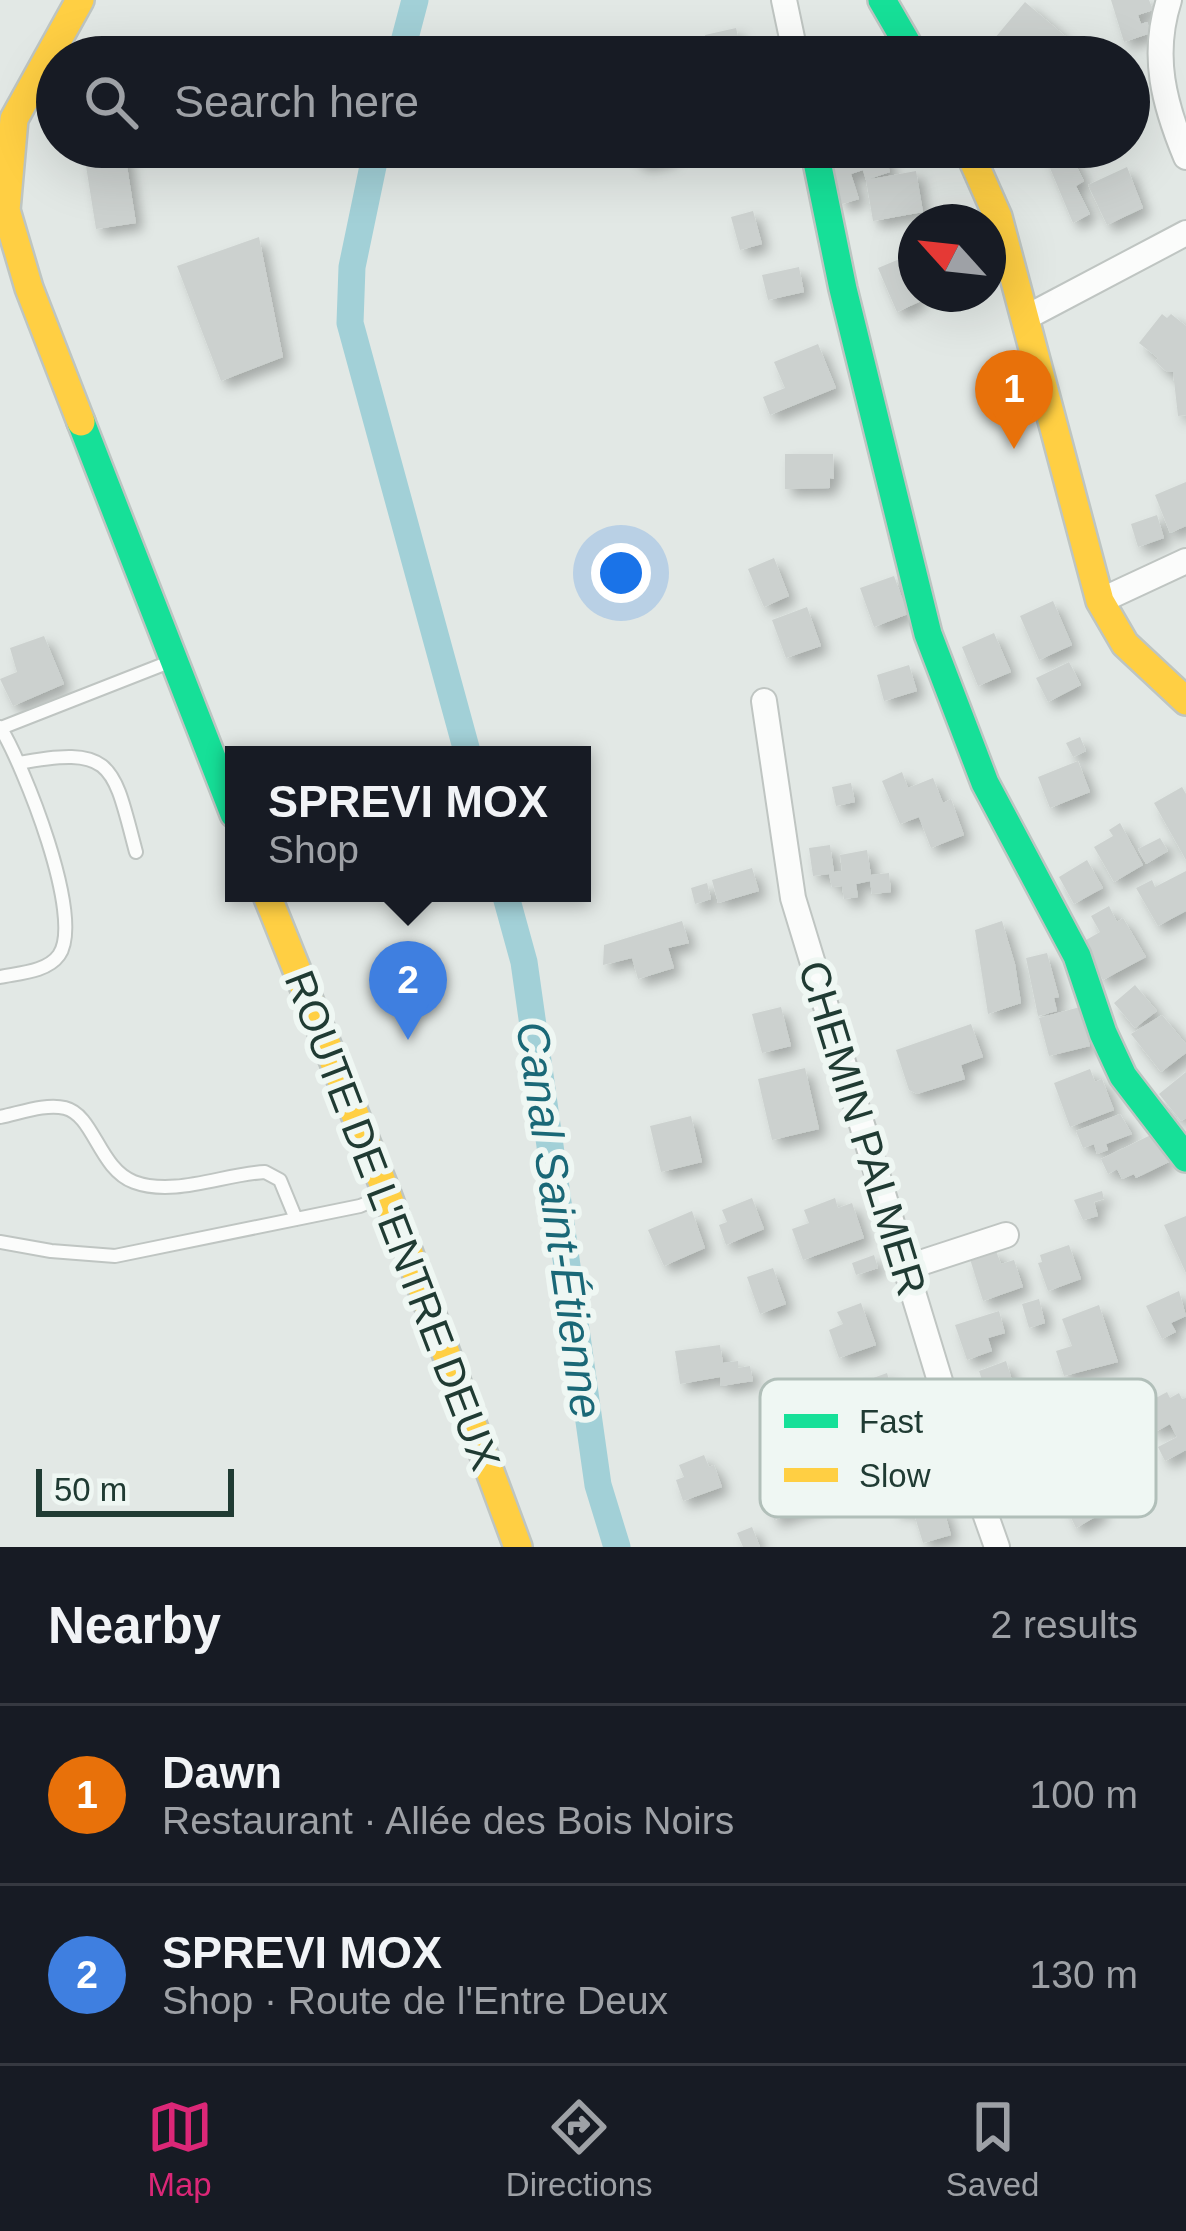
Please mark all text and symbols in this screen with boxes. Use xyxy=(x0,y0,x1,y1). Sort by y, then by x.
search box xyxy=(36,36,1150,168)
icon: search xyxy=(78,69,144,135)
text: Search here xyxy=(174,76,419,127)
north arrow xyxy=(898,204,1006,312)
pin: 1 xyxy=(975,350,1053,449)
your location xyxy=(591,543,651,603)
popup xyxy=(225,746,591,902)
text: SPREVI MOX xyxy=(268,776,548,827)
text: Shop xyxy=(268,828,359,871)
pin: 2 xyxy=(369,941,447,1040)
street label: CHEMIN PALMER xyxy=(789,955,936,1301)
street label: ROUTE DE L'ENTRE DEUX xyxy=(275,964,510,1476)
water label: Canal Saint-Étienne xyxy=(506,1018,613,1422)
legend xyxy=(760,1379,1156,1517)
text: Fast xyxy=(859,1403,923,1440)
text: Slow xyxy=(859,1457,931,1494)
scale bar xyxy=(36,1463,234,1516)
text: 50 m xyxy=(54,1471,127,1508)
text: Nearby xyxy=(48,1597,221,1654)
text: 2 results xyxy=(991,1603,1138,1646)
text: Dawn xyxy=(162,1747,282,1798)
text: 1 xyxy=(76,1773,98,1816)
text: 100 m xyxy=(1030,1773,1138,1816)
text: Restaurant · Allée des Bois Noirs xyxy=(162,1799,734,1842)
text: SPREVI MOX xyxy=(162,1927,442,1978)
text: 2 xyxy=(76,1953,98,1996)
text: 130 m xyxy=(1030,1953,1138,1996)
text: Shop · Route de l'Entre Deux xyxy=(162,1979,668,2022)
tab: Map xyxy=(147,2094,213,2204)
tab: Directions xyxy=(506,2094,653,2204)
tab: Saved xyxy=(946,2094,1039,2204)

